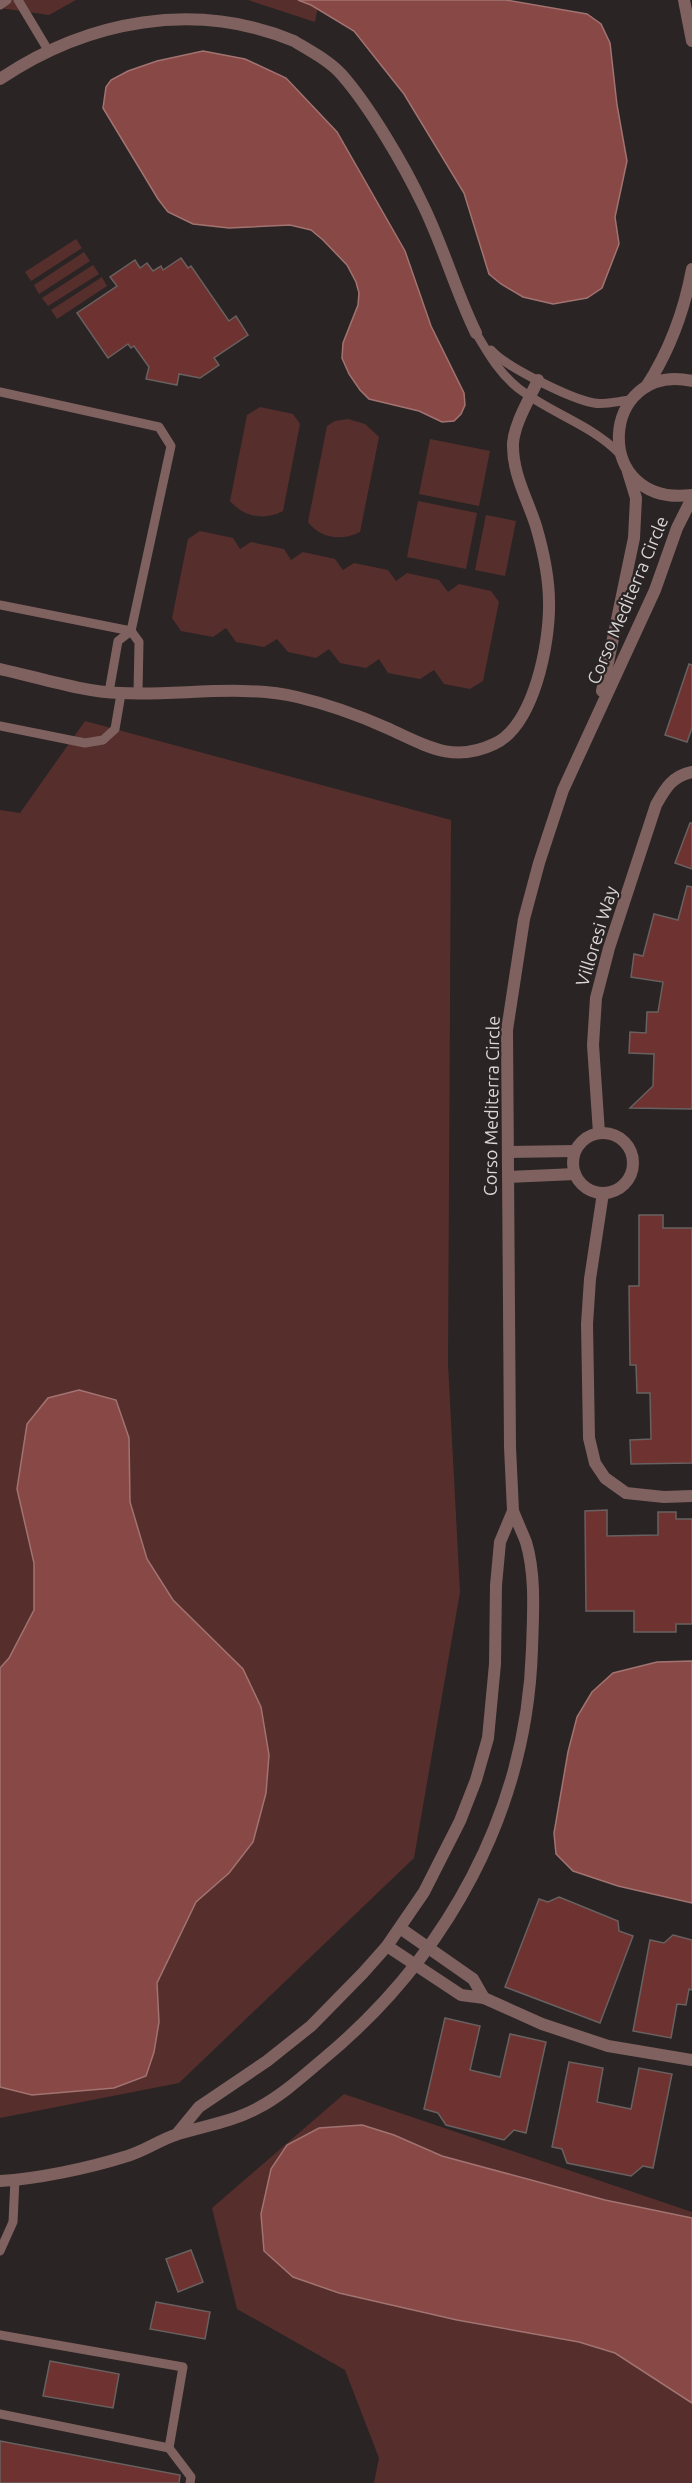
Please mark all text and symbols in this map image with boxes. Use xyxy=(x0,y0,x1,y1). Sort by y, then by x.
street label: Corso Mediterra Circle xyxy=(583,513,671,687)
street label: Villoresi Way xyxy=(571,883,621,988)
street label: Corso Mediterra Circle xyxy=(479,1016,503,1196)

